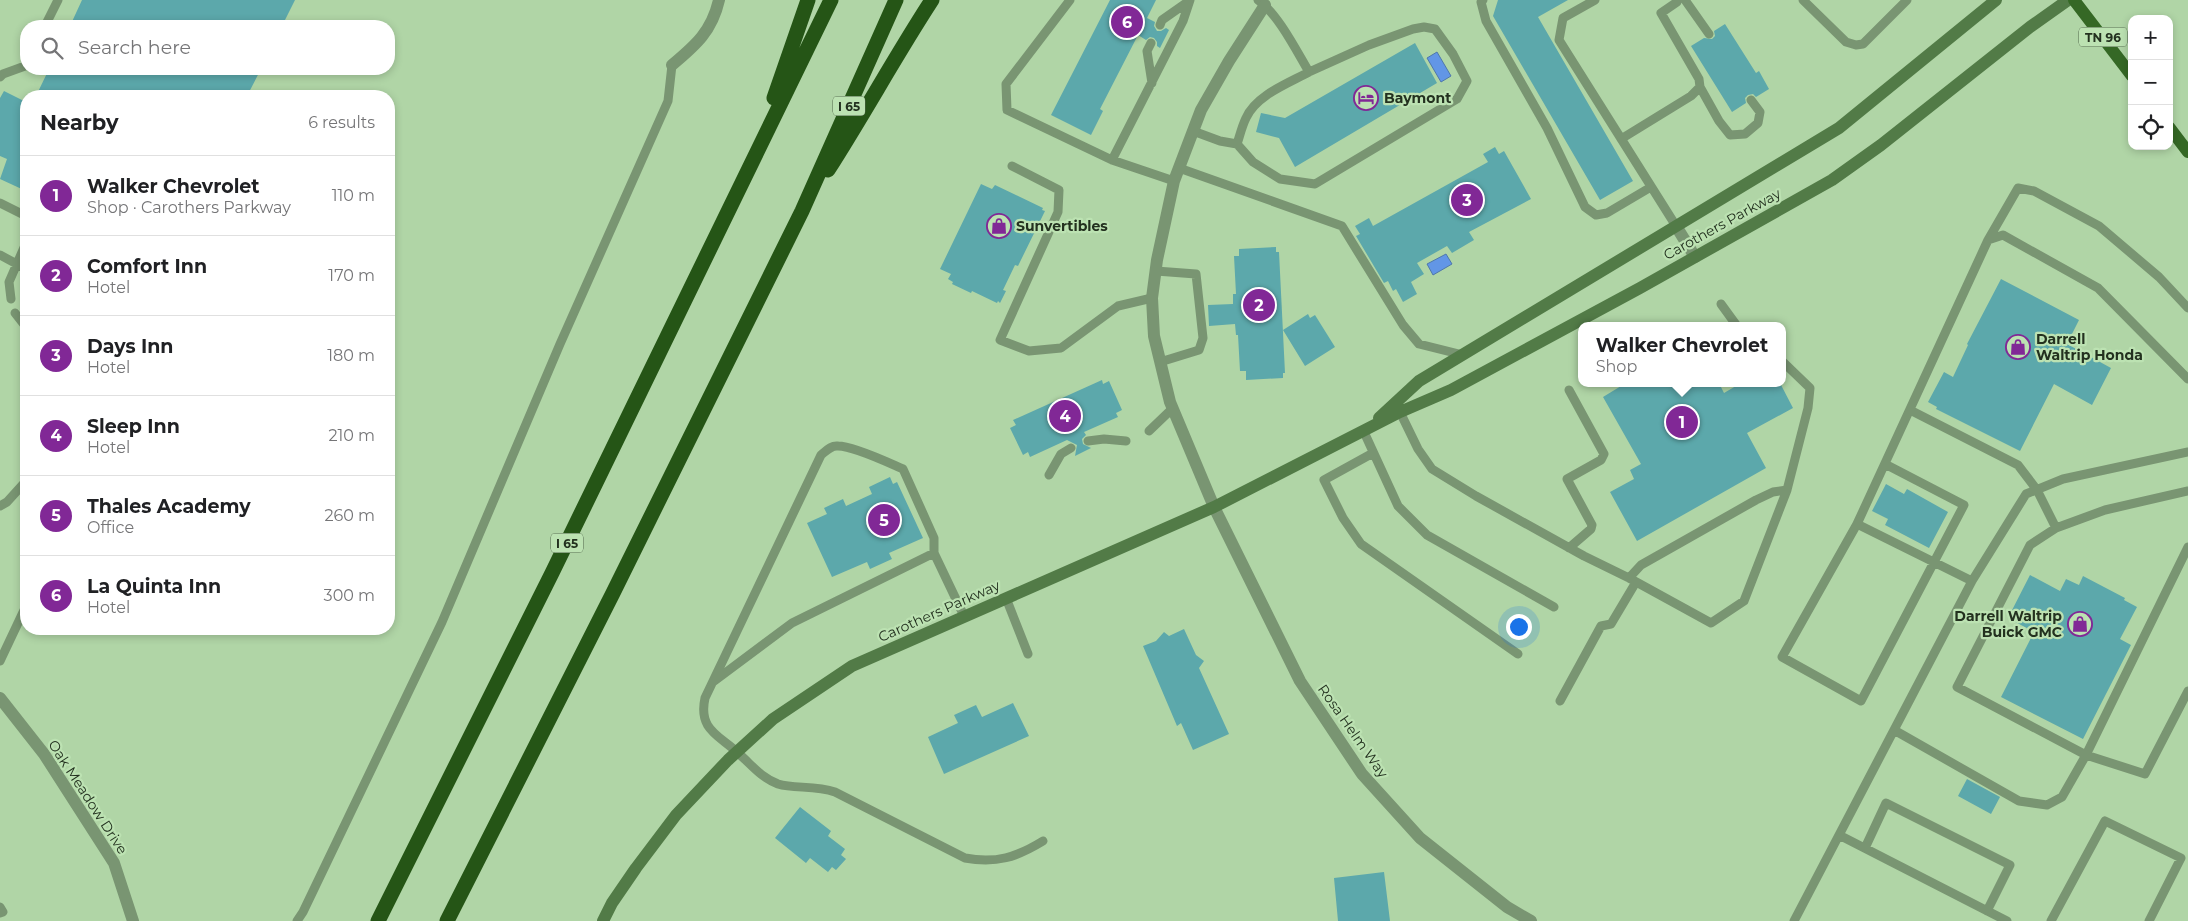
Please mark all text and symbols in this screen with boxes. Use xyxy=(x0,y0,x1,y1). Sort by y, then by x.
pin: 6 xyxy=(1111,3,1143,41)
map controls xyxy=(2128,15,2173,150)
button: + xyxy=(2128,15,2173,60)
search box xyxy=(20,20,395,75)
road number: TN 96 xyxy=(2079,28,2127,46)
icon: search xyxy=(38,34,66,62)
text: Search here xyxy=(78,36,191,59)
button: − xyxy=(2128,60,2173,105)
hotel icon: Baymont xyxy=(1353,85,1379,111)
place label: Baymont xyxy=(1384,89,1451,107)
road number: I 65 xyxy=(833,96,865,115)
button: locate xyxy=(2128,105,2173,150)
text: Nearby xyxy=(40,110,119,135)
text: 6 results xyxy=(308,113,375,132)
text: Walker Chevrolet xyxy=(87,175,260,198)
pin: 3 xyxy=(1451,181,1483,219)
street label: Carothers Parkway xyxy=(1660,184,1784,264)
text: 1 xyxy=(53,186,59,205)
text: 110 m xyxy=(332,186,375,205)
text: Shop · Carothers Parkway xyxy=(87,198,291,217)
shop icon: Sunvertibles xyxy=(986,213,1012,239)
place label: Sunvertibles xyxy=(1016,217,1108,235)
text: Comfort Inn xyxy=(87,255,207,278)
text: 2 xyxy=(51,266,61,285)
text: 170 m xyxy=(328,266,375,285)
text: Hotel xyxy=(87,278,130,297)
pin: 2 xyxy=(1243,286,1275,324)
popup xyxy=(1578,322,1786,387)
place label: Darrell Waltrip Honda xyxy=(2036,330,2143,364)
text: Walker Chevrolet xyxy=(1596,334,1768,357)
shop icon: Darrell Waltrip Honda xyxy=(2005,334,2031,360)
text: Days Inn xyxy=(87,335,173,358)
text: 3 xyxy=(51,346,61,365)
text: 180 m xyxy=(327,346,375,365)
text: Shop xyxy=(1596,357,1637,376)
text: Hotel xyxy=(87,358,130,377)
pin: 4 xyxy=(1049,397,1081,435)
pin: 1 xyxy=(1666,403,1698,441)
text: Sleep Inn xyxy=(87,415,180,438)
text: 4 xyxy=(50,426,62,445)
text: 210 m xyxy=(328,426,375,445)
text: Hotel xyxy=(87,438,130,457)
text: Thales Academy xyxy=(87,495,251,518)
pin: 5 xyxy=(868,501,900,539)
text: 5 xyxy=(51,506,61,525)
text: 260 m xyxy=(324,506,375,525)
text: Office xyxy=(87,518,134,537)
road number: I 65 xyxy=(551,534,583,552)
text: La Quinta Inn xyxy=(87,575,221,598)
street label: Carothers Parkway xyxy=(875,576,1003,646)
text: 6 xyxy=(51,586,61,605)
text: 300 m xyxy=(324,586,375,605)
text: Hotel xyxy=(87,598,130,617)
place label: Darrell Waltrip Buick GMC xyxy=(1954,607,2062,641)
shop icon: Darrell Waltrip Buick GMC xyxy=(2067,611,2093,637)
your location xyxy=(1506,614,1532,640)
street label: Rosa Helm Way xyxy=(1314,681,1392,782)
street label: Oak Meadow Drive xyxy=(44,736,132,858)

